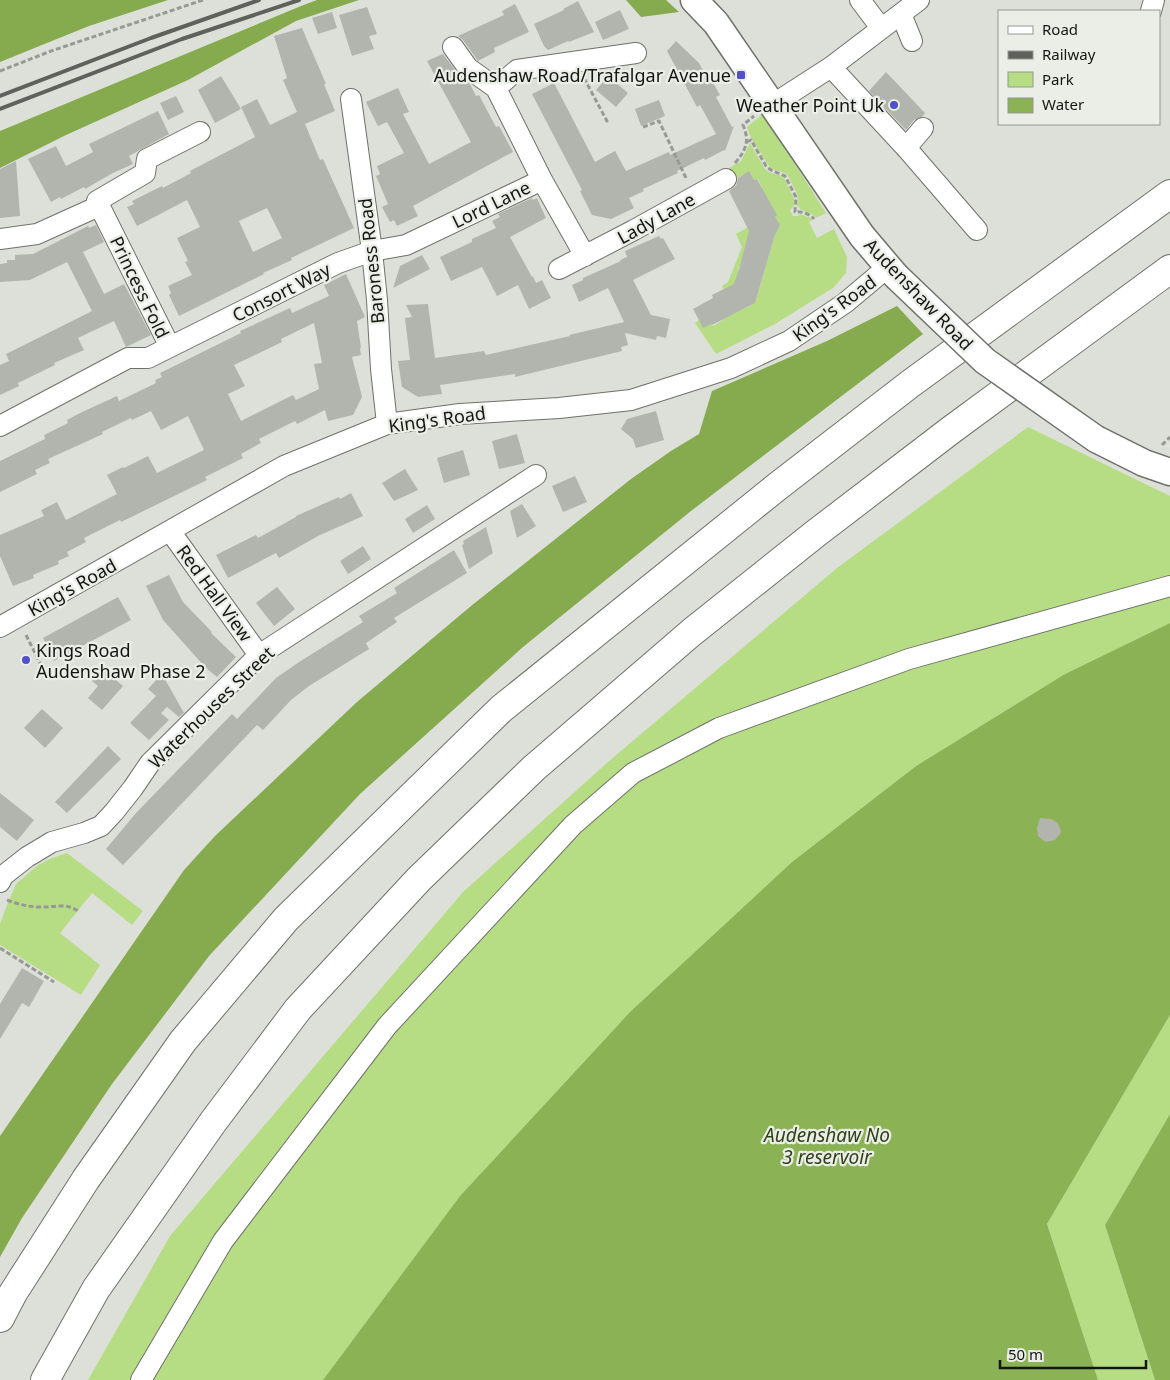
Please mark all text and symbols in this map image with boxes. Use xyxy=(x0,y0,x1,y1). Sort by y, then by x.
legend xyxy=(998,10,1160,125)
text: Road xyxy=(1042,19,1078,39)
text: Railway xyxy=(1042,44,1096,64)
place label: Audenshaw Road/Trafalgar Avenue xyxy=(434,63,731,87)
marker: Audenshaw Road/Trafalgar Avenue xyxy=(735,69,747,81)
text: Park xyxy=(1042,69,1074,89)
place label: Weather Point Uk xyxy=(736,93,884,117)
text: Water xyxy=(1042,94,1084,114)
marker: Weather Point Uk xyxy=(888,99,900,111)
street label: Lord Lane xyxy=(448,175,534,233)
street label: Lady Lane xyxy=(613,187,699,249)
street label: Baroness Road xyxy=(352,197,390,325)
street label: Princess Fold xyxy=(105,232,175,342)
street label: Audenshaw Road xyxy=(859,233,979,355)
street label: Consort Way xyxy=(228,257,335,327)
street label: King's Road xyxy=(787,269,881,347)
street label: King's Road xyxy=(387,400,487,438)
street label: Red Hall View xyxy=(172,540,258,646)
street label: King's Road xyxy=(23,553,121,621)
place label: Kings Road Audenshaw Phase 2 xyxy=(36,638,206,683)
street label: Waterhouses Street xyxy=(143,640,279,773)
marker: Kings Road Audenshaw Phase 2 xyxy=(20,654,32,666)
water label: Audenshaw No 3 reservoir xyxy=(762,1122,890,1170)
scale bar xyxy=(1000,1338,1146,1370)
text: 50 m xyxy=(1008,1344,1043,1364)

